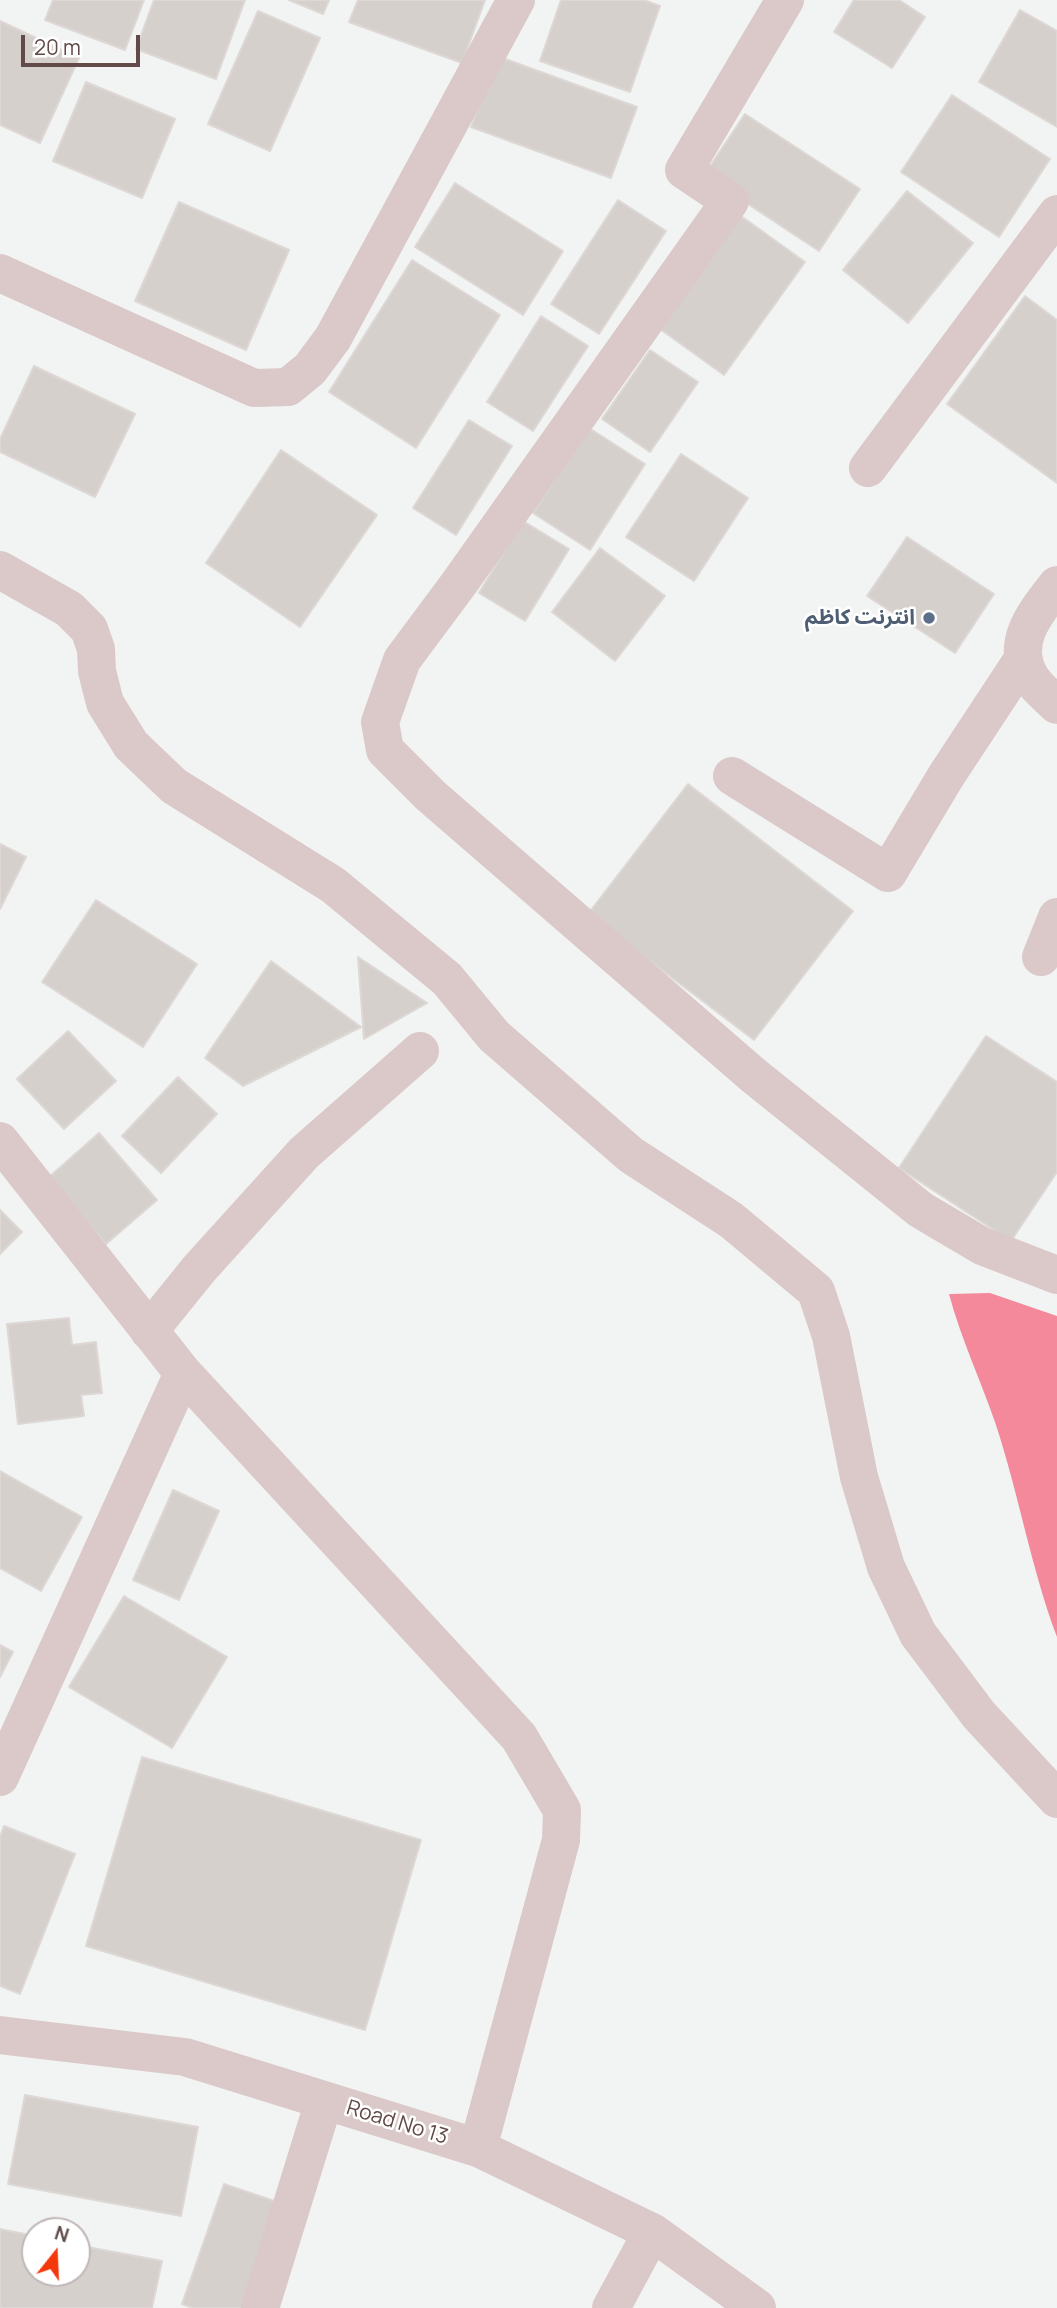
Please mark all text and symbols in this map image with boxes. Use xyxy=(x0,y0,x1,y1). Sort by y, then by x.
scale bar xyxy=(24,21,144,65)
text: 20 m xyxy=(34,33,81,61)
place label: انترنت كاظم xyxy=(805,605,915,631)
marker: انترنت كاظم xyxy=(921,610,937,626)
street label: Road No 13 xyxy=(343,2096,451,2150)
north arrow xyxy=(21,2217,91,2287)
text: N xyxy=(51,2219,72,2248)

